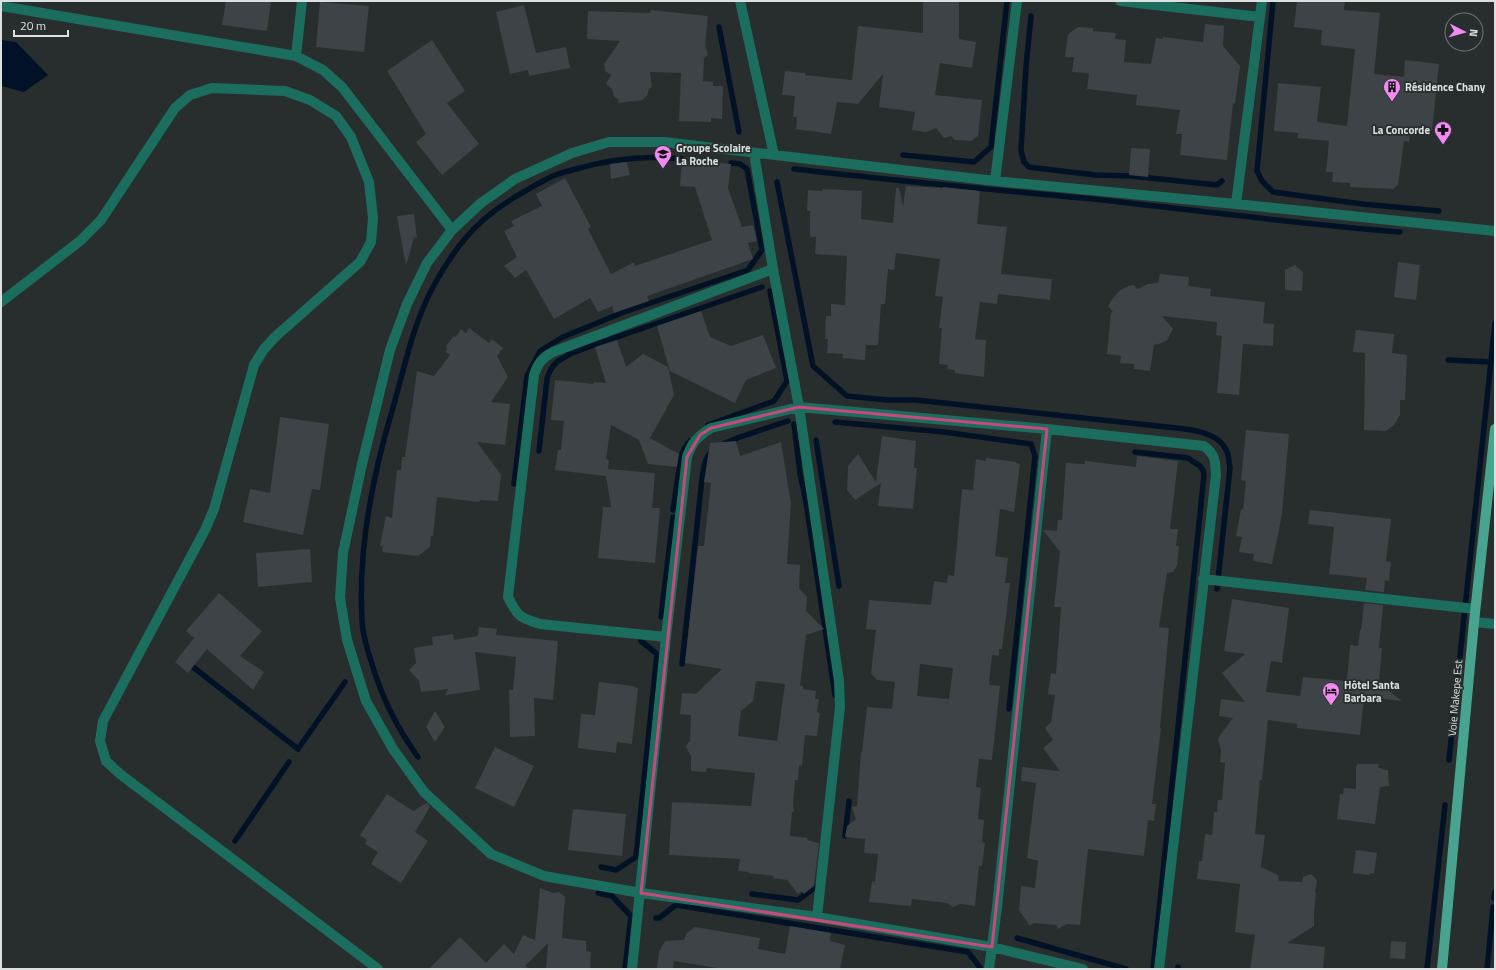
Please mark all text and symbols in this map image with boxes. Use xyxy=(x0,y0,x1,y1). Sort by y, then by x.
scale bar xyxy=(14,12,68,38)
north arrow xyxy=(1444,12,1484,52)
text: 20 m xyxy=(20,16,46,35)
text: N xyxy=(1466,28,1482,38)
building icon: Résidence Chany xyxy=(1382,77,1402,102)
place label: Résidence Chany xyxy=(1405,79,1486,95)
pharmacy icon: La Concorde xyxy=(1433,120,1453,145)
place label: La Concorde xyxy=(1372,122,1430,138)
place label: Groupe Scolaire La Roche xyxy=(676,140,751,169)
school or university icon: Groupe Scolaire La Roche xyxy=(653,144,673,169)
street label: Voie Makepe Est xyxy=(1444,659,1466,737)
place label: Hôtel Santa Barbara xyxy=(1344,677,1400,706)
hotel icon: Hôtel Santa Barbara xyxy=(1321,681,1341,706)

